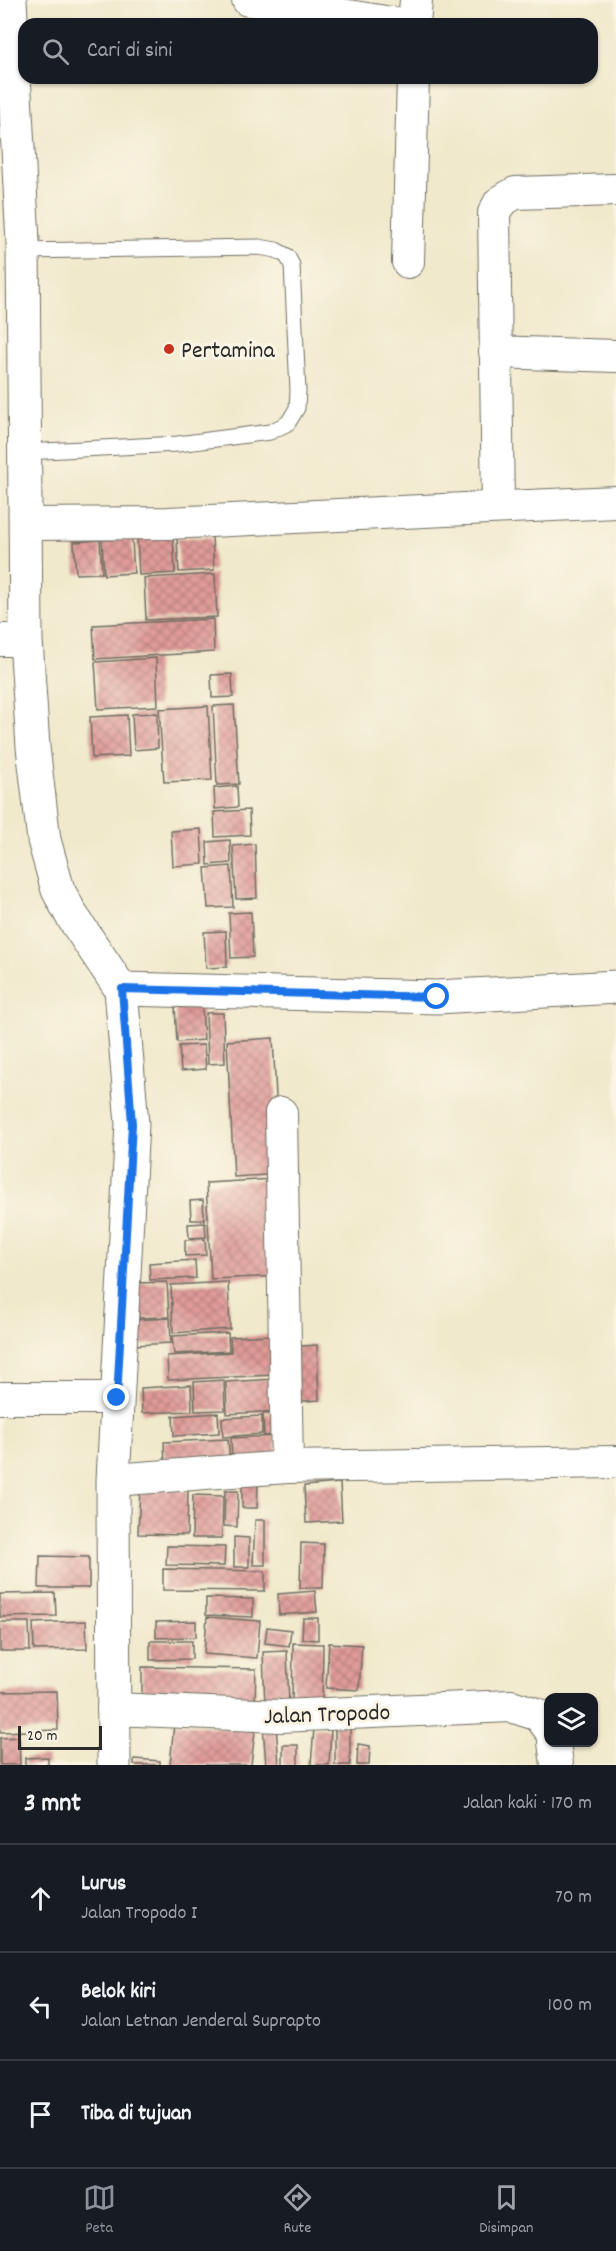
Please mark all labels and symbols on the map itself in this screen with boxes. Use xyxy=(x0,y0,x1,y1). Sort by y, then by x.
place label: Pertamina xyxy=(181,335,275,369)
marker: Pertamina xyxy=(162,342,176,356)
route start xyxy=(423,983,449,1009)
route end xyxy=(103,1384,129,1410)
street label: Jalan Tropodo xyxy=(263,1697,391,1735)
scale bar xyxy=(18,1723,102,1750)

